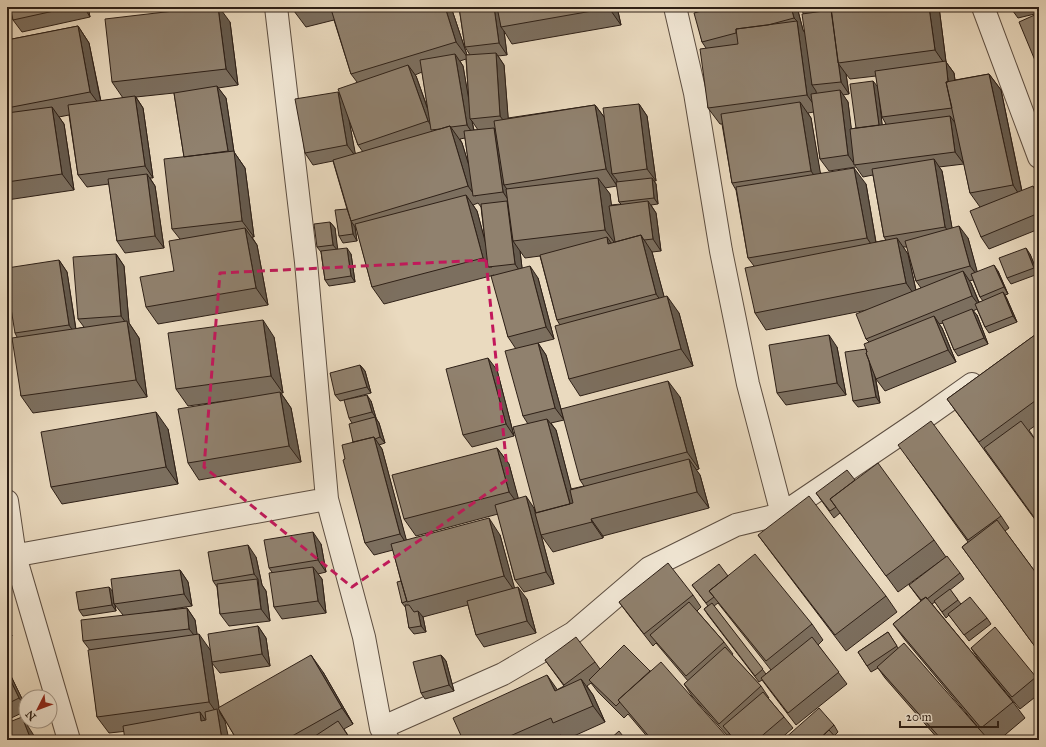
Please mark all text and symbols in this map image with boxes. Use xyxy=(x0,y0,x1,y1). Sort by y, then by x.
north arrow xyxy=(18,689,58,729)
scale bar xyxy=(900,703,998,729)
text: N xyxy=(23,707,39,723)
text: 20 m xyxy=(906,710,932,724)

